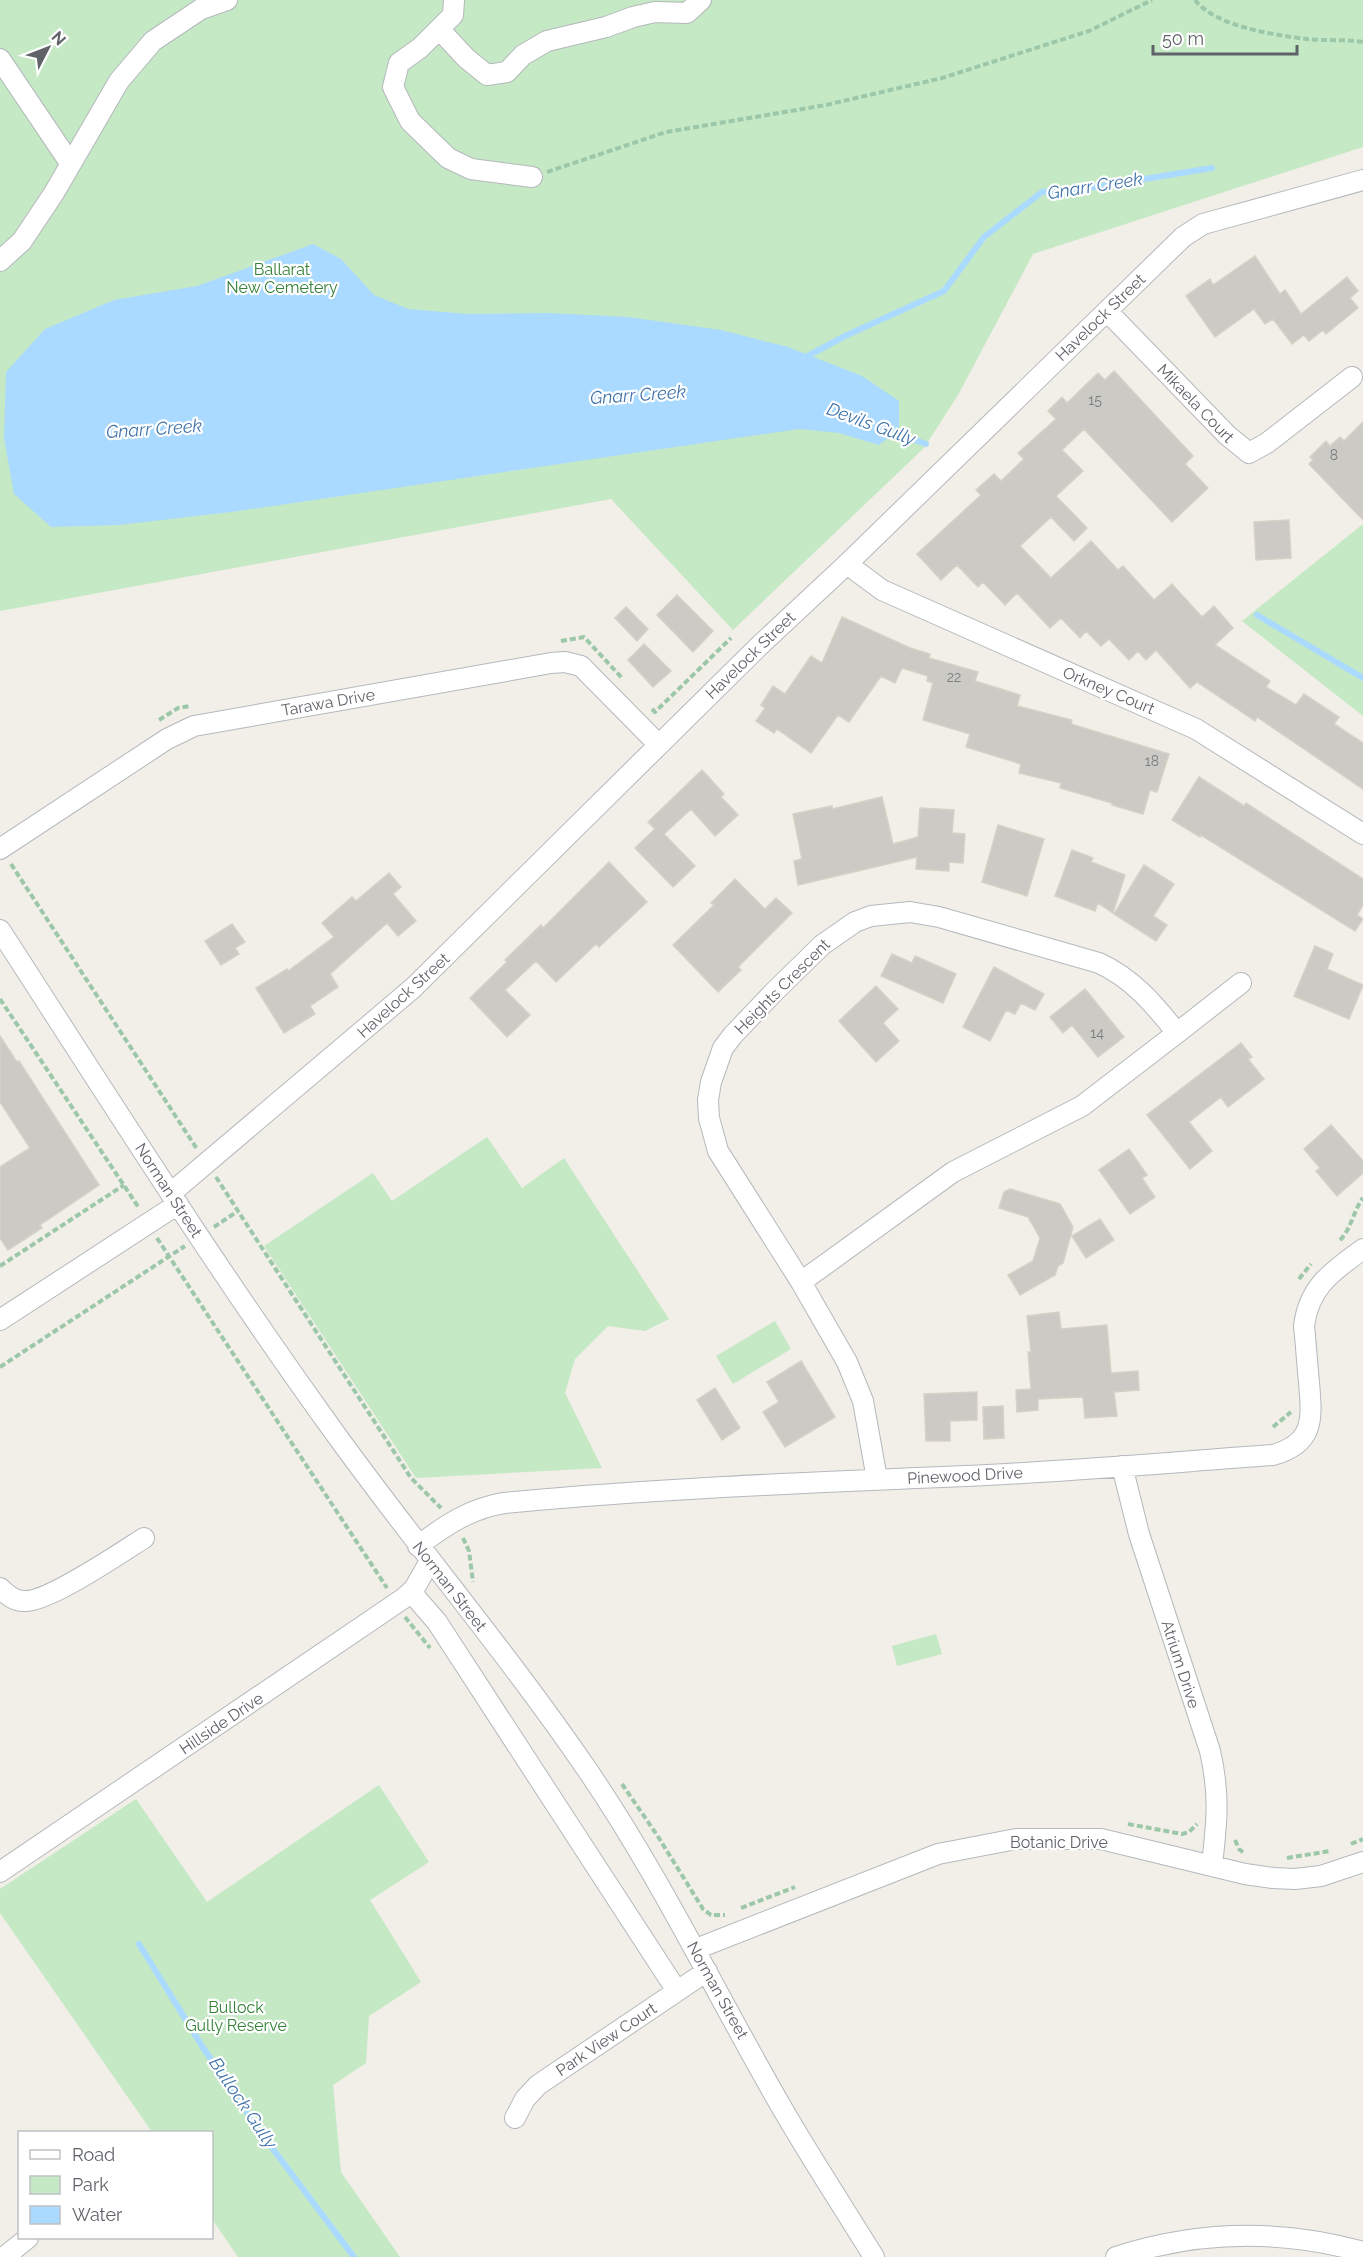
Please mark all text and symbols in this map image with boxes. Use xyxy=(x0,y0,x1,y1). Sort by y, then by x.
north arrow xyxy=(18,18,78,78)
scale bar xyxy=(1153,18,1297,56)
text: N xyxy=(48,27,70,49)
text: 50 m xyxy=(1162,28,1204,49)
water label: Gnarr Creek xyxy=(1046,168,1144,203)
park label: Ballarat New Cemetery xyxy=(226,260,338,297)
street label: Havelock Street xyxy=(1052,269,1150,365)
street label: Mikaela Court xyxy=(1153,360,1238,447)
water label: Gnarr Creek xyxy=(589,381,687,408)
house number: 15 xyxy=(1088,392,1102,408)
water label: Devils Gully xyxy=(824,398,919,450)
water label: Gnarr Creek xyxy=(105,415,203,442)
house number: 8 xyxy=(1330,447,1338,463)
street label: Havelock Street xyxy=(702,607,800,703)
street label: Orkney Court xyxy=(1060,663,1158,719)
house number: 22 xyxy=(947,669,961,685)
street label: Tarawa Drive xyxy=(280,685,376,720)
house number: 18 xyxy=(1145,753,1159,769)
street label: Heights Crescent xyxy=(731,934,834,1038)
street label: Havelock Street xyxy=(353,949,454,1042)
house number: 14 xyxy=(1090,1025,1104,1041)
street label: Norman Street xyxy=(131,1140,206,1241)
street label: Pinewood Drive xyxy=(907,1463,1023,1488)
street label: Norman Street xyxy=(409,1538,491,1635)
street label: Atrium Drive xyxy=(1157,1618,1204,1711)
street label: Hillside Drive xyxy=(176,1688,267,1758)
street label: Botanic Drive xyxy=(1010,1833,1108,1852)
street label: Norman Street xyxy=(683,1938,752,2043)
park label: Bullock Gully Reserve xyxy=(185,1998,287,2035)
street label: Park View Court xyxy=(552,1998,661,2080)
water label: Bullock Gully xyxy=(205,2053,282,2153)
legend xyxy=(18,2131,213,2239)
text: Road xyxy=(72,2144,115,2165)
text: Park xyxy=(72,2174,109,2195)
text: Water xyxy=(72,2204,123,2225)

